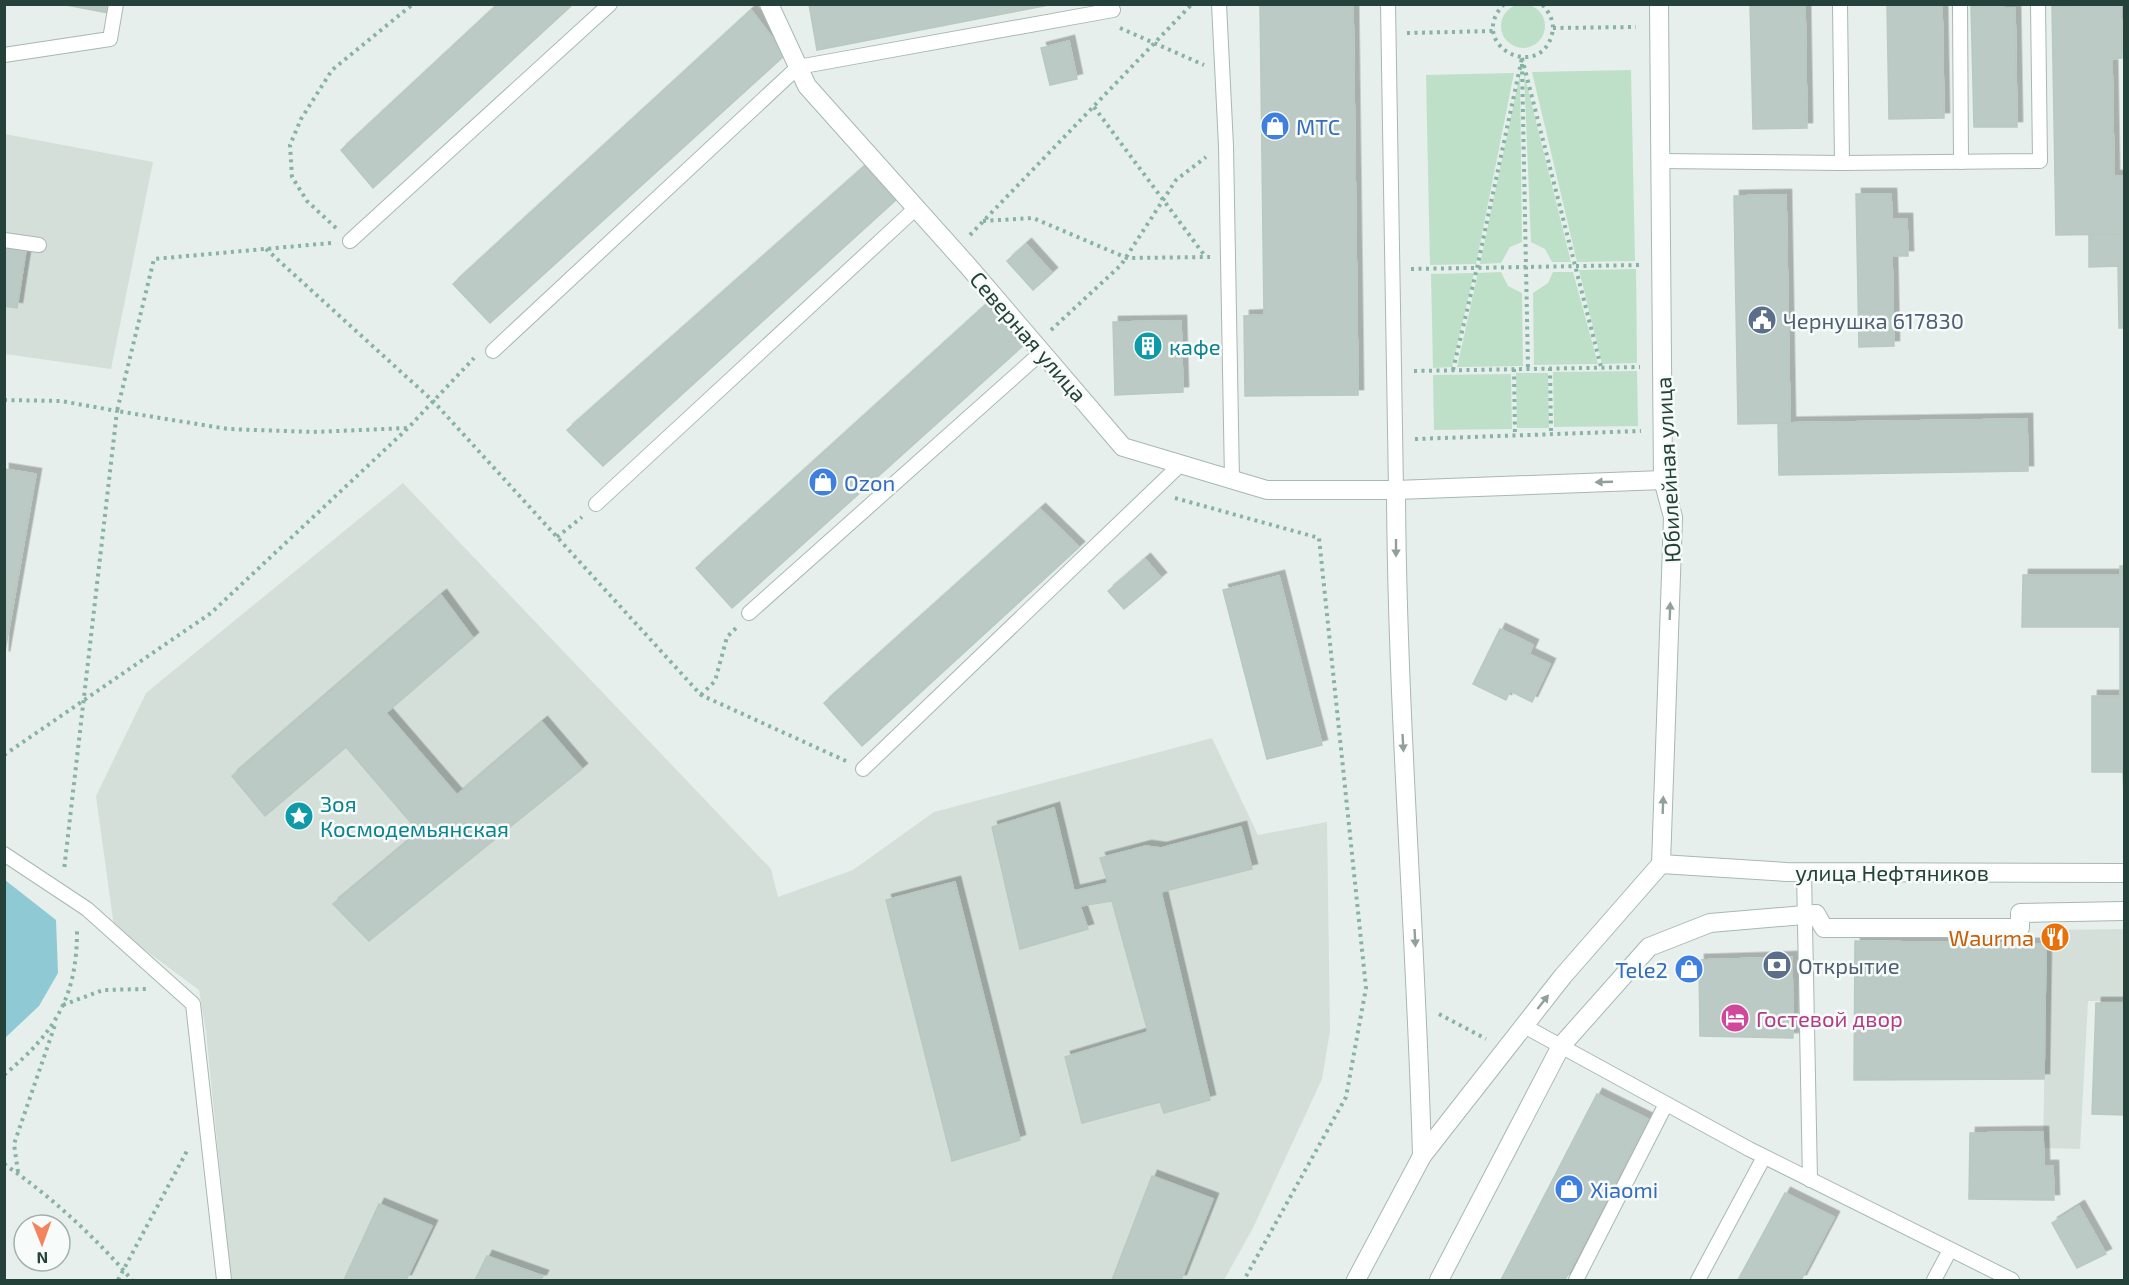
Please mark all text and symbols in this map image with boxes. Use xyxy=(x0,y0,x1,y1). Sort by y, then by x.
shop icon: МТС xyxy=(1259,110,1291,142)
place label: МТС xyxy=(1296,113,1340,139)
street label: Северная улица xyxy=(965,265,1093,407)
public building icon: Чернушка 617830 xyxy=(1746,304,1778,336)
place label: Чернушка 617830 xyxy=(1783,307,1964,334)
building icon: кафе xyxy=(1132,330,1164,362)
place label: кафе xyxy=(1169,333,1221,359)
street label: Юбилейная улица xyxy=(1649,376,1686,564)
shop icon: Ozon xyxy=(807,466,839,498)
place label: Ozon xyxy=(844,469,895,495)
one-way arrow xyxy=(1595,477,1614,486)
one-way arrow xyxy=(1391,539,1401,558)
one-way arrow xyxy=(1665,601,1675,620)
one-way arrow xyxy=(1399,733,1408,752)
place label: Зоя Космодемьянская xyxy=(320,790,509,841)
one-way arrow xyxy=(1658,796,1667,815)
place icon: Зоя Космодемьянская xyxy=(283,800,315,832)
street label: улица Нефтяников xyxy=(1795,859,1989,886)
restaurant icon: Waurma xyxy=(2039,921,2071,953)
place label: Waurma xyxy=(1949,924,2034,950)
one-way arrow xyxy=(1410,928,1419,947)
bank icon: Открытие xyxy=(1761,949,1793,981)
place label: Открытие xyxy=(1798,952,1900,978)
shop icon: Tele2 xyxy=(1673,953,1705,985)
place label: Tele2 xyxy=(1615,956,1668,982)
one-way arrow xyxy=(1536,994,1549,1010)
hotel icon: Гостевой двор xyxy=(1719,1002,1751,1034)
place label: Гостевой двор xyxy=(1756,1005,1903,1031)
shop icon: Xiaomi xyxy=(1553,1173,1585,1205)
place label: Xiaomi xyxy=(1590,1176,1658,1202)
north arrow xyxy=(12,1213,72,1273)
text: N xyxy=(36,1249,48,1268)

